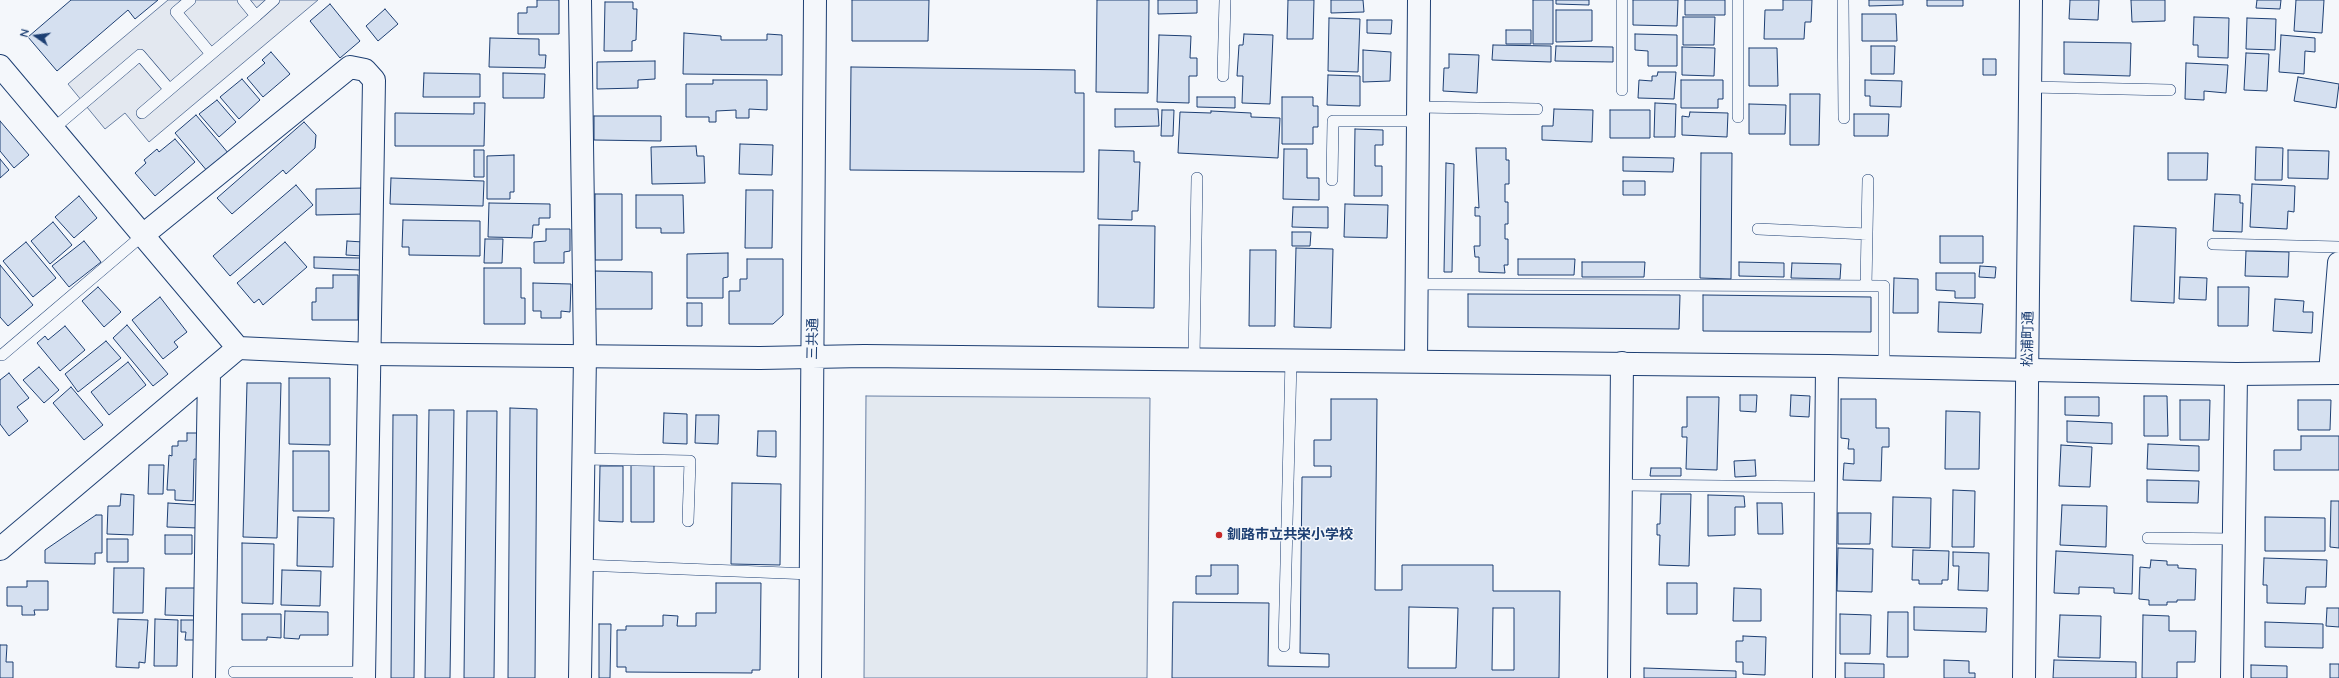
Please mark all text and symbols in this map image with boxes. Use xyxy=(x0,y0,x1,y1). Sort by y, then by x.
north arrow xyxy=(16,16,56,56)
text: N xyxy=(17,27,32,39)
street label: 松浦町通 xyxy=(2019,311,2037,367)
street label: 三共通 xyxy=(804,318,822,360)
place label: 釧路市立共栄小学校 xyxy=(1227,527,1353,543)
marker: 釧路市立共栄小学校 xyxy=(1214,530,1224,540)

